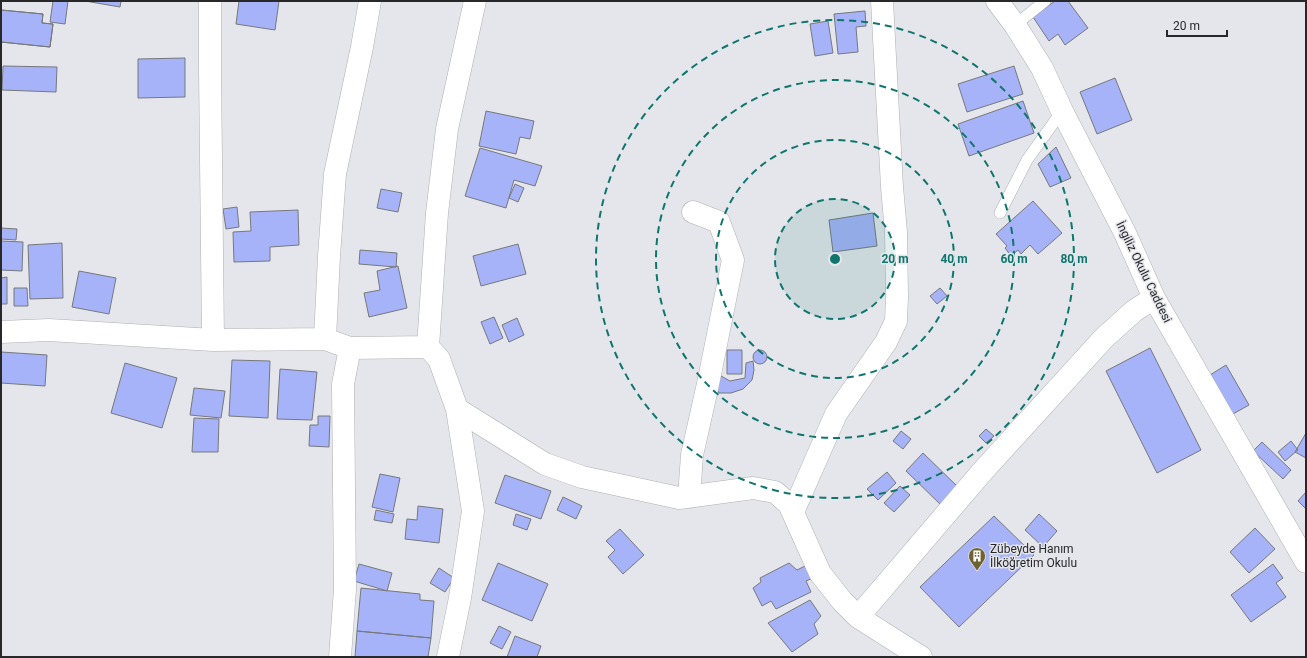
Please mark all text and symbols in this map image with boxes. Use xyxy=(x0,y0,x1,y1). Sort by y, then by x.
scale bar xyxy=(1167,12,1227,38)
text: 20 m xyxy=(1173,19,1200,33)
street label: İngiliz Okulu Caddesi xyxy=(1113,219,1176,325)
centre of rings xyxy=(828,252,842,266)
text: 20 m xyxy=(881,252,909,266)
text: 40 m xyxy=(940,252,968,266)
text: 60 m xyxy=(1000,252,1028,266)
text: 80 m xyxy=(1060,252,1088,266)
place label: Zübeyde Hanım İlköğretim Okulu xyxy=(990,542,1077,570)
building icon: Zübeyde Hanım İlköğretim Okulu xyxy=(967,546,987,571)

